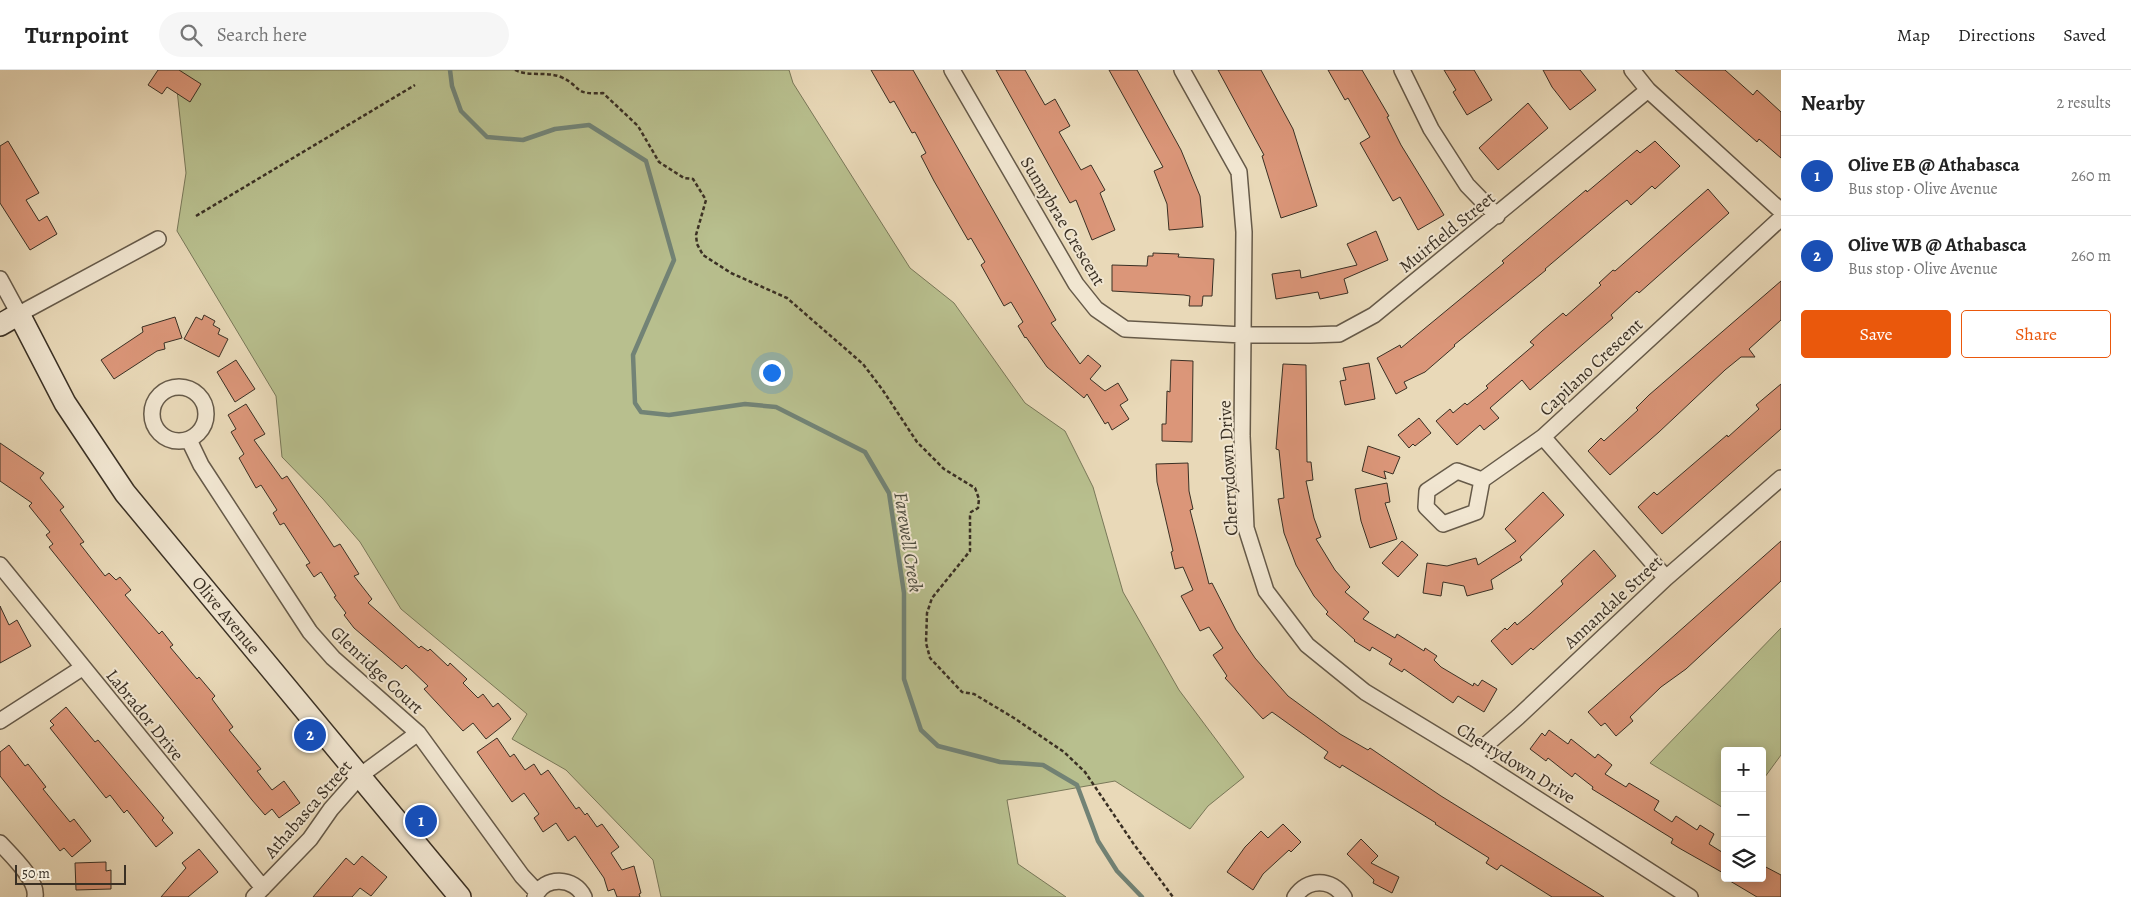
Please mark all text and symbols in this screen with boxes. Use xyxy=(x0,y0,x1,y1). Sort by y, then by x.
search box xyxy=(159,12,509,57)
text: Turnpoint xyxy=(25,19,129,51)
icon: search xyxy=(177,21,205,49)
text: Search here xyxy=(217,22,307,48)
text: Map xyxy=(1897,23,1930,47)
text: Directions xyxy=(1958,23,2035,47)
text: Saved xyxy=(2063,23,2106,47)
text: Nearby xyxy=(1801,89,1864,117)
text: 2 results xyxy=(2056,92,2111,114)
street label: Sunnybrae Crescent xyxy=(1015,152,1111,290)
text: Olive EB @ Athabasca xyxy=(1848,152,2020,178)
text: 1 xyxy=(1814,165,1820,187)
text: 260 m xyxy=(2071,165,2111,187)
text: Bus stop · Olive Avenue xyxy=(1848,178,1998,200)
street label: Muirfield Street xyxy=(1394,186,1500,278)
text: Olive WB @ Athabasca xyxy=(1848,232,2027,258)
text: 2 xyxy=(1813,245,1821,267)
text: 260 m xyxy=(2071,245,2111,267)
text: Bus stop · Olive Avenue xyxy=(1848,258,1998,280)
button: Save xyxy=(1801,310,1951,358)
button: Share xyxy=(1961,310,2111,358)
street label: Capilano Crescent xyxy=(1534,313,1648,421)
your location xyxy=(759,360,785,386)
street label: Cherrydown Drive xyxy=(1212,400,1244,536)
water label: Farewell Creek xyxy=(887,490,929,594)
street label: Annandale Street xyxy=(1558,550,1667,655)
street label: Olive Avenue xyxy=(187,571,266,659)
street label: Glenridge Court xyxy=(325,621,429,719)
street label: Labrador Drive xyxy=(101,664,189,766)
pin: 2 xyxy=(294,716,326,754)
street label: Cherrydown Drive xyxy=(1452,717,1580,809)
map controls xyxy=(1721,747,1766,882)
button: + xyxy=(1721,747,1766,792)
street label: Athabasca Street xyxy=(258,755,357,864)
button: − xyxy=(1721,792,1766,837)
pin: 1 xyxy=(405,802,437,840)
button: layers xyxy=(1721,837,1766,882)
scale bar xyxy=(15,862,126,885)
text: 50 m xyxy=(22,864,50,883)

